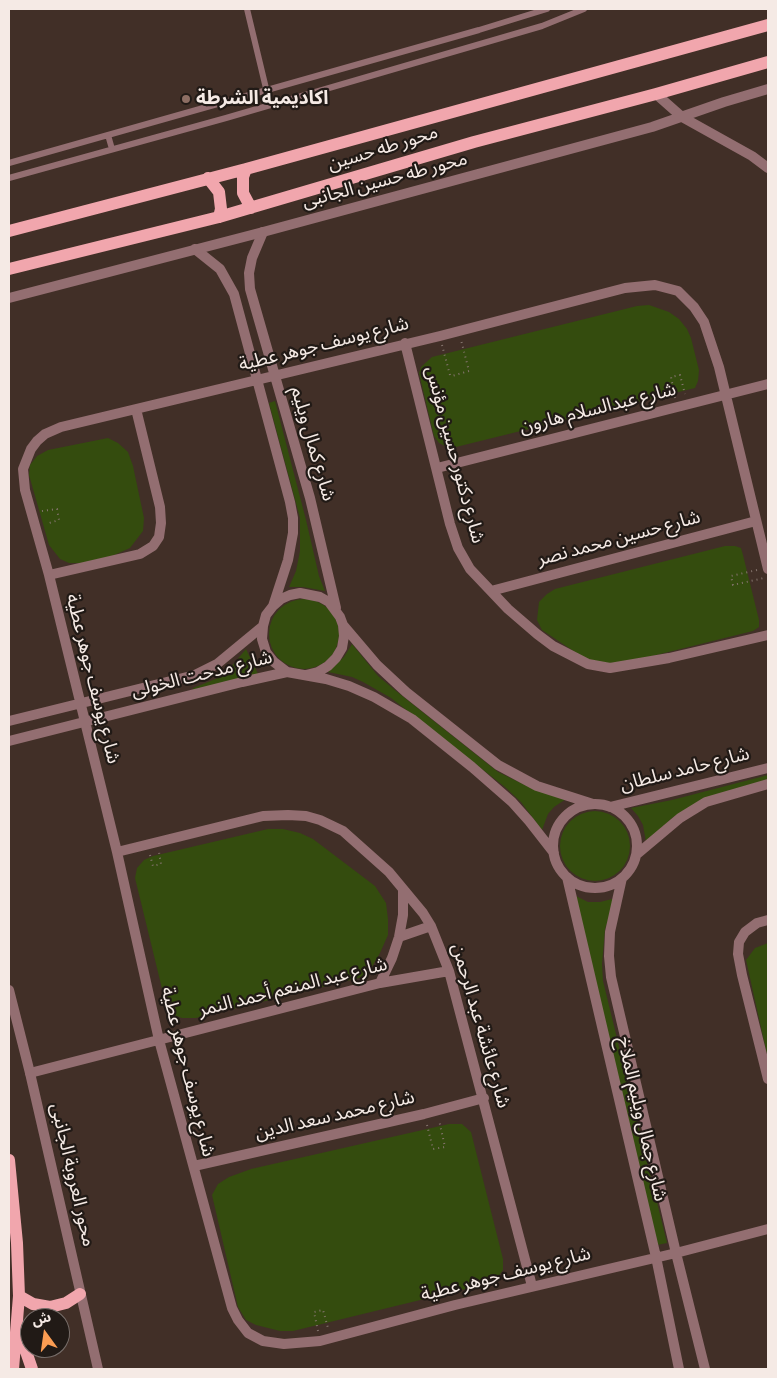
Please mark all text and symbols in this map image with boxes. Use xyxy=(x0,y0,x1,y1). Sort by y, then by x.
place label: اكاديمية الشرطة xyxy=(196,88,328,110)
marker: اكاديمية الشرطة xyxy=(180,93,192,105)
street label: محور طه حسين xyxy=(325,121,441,177)
street label: محور طه حسين الجانبى xyxy=(300,148,470,214)
street label: شارع يوسف جوهر عطية xyxy=(237,313,411,377)
street label: شارع دكتور حسين مؤنس xyxy=(419,364,489,546)
street label: شارع عبدالسلام هارون xyxy=(517,379,679,439)
street label: شارع كمال ويليم xyxy=(285,384,339,504)
street label: شارع حسين محمد نصر xyxy=(535,506,703,572)
street label: شارع يوسف جوهر عطية xyxy=(60,592,124,766)
street label: شارع مدحت الخولى xyxy=(129,646,275,704)
street label: شارع حامد سلطان xyxy=(618,743,752,797)
street label: شارع عائشة عبد الرحمن xyxy=(446,941,514,1111)
street label: شارع عبد المنعم أحمد النمر xyxy=(196,953,390,1023)
street label: شارع يوسف جوهر عطية xyxy=(155,985,219,1159)
street label: شارع جمال ويليم الملاخ xyxy=(611,1034,671,1204)
street label: شارع محمد سعد الدين xyxy=(253,1087,417,1145)
street label: محور العروبة الجانبى xyxy=(44,1101,100,1249)
street label: شارع يوسف جوهر عطية xyxy=(419,1243,593,1307)
north arrow xyxy=(20,1308,70,1358)
text: ش xyxy=(30,1308,53,1329)

